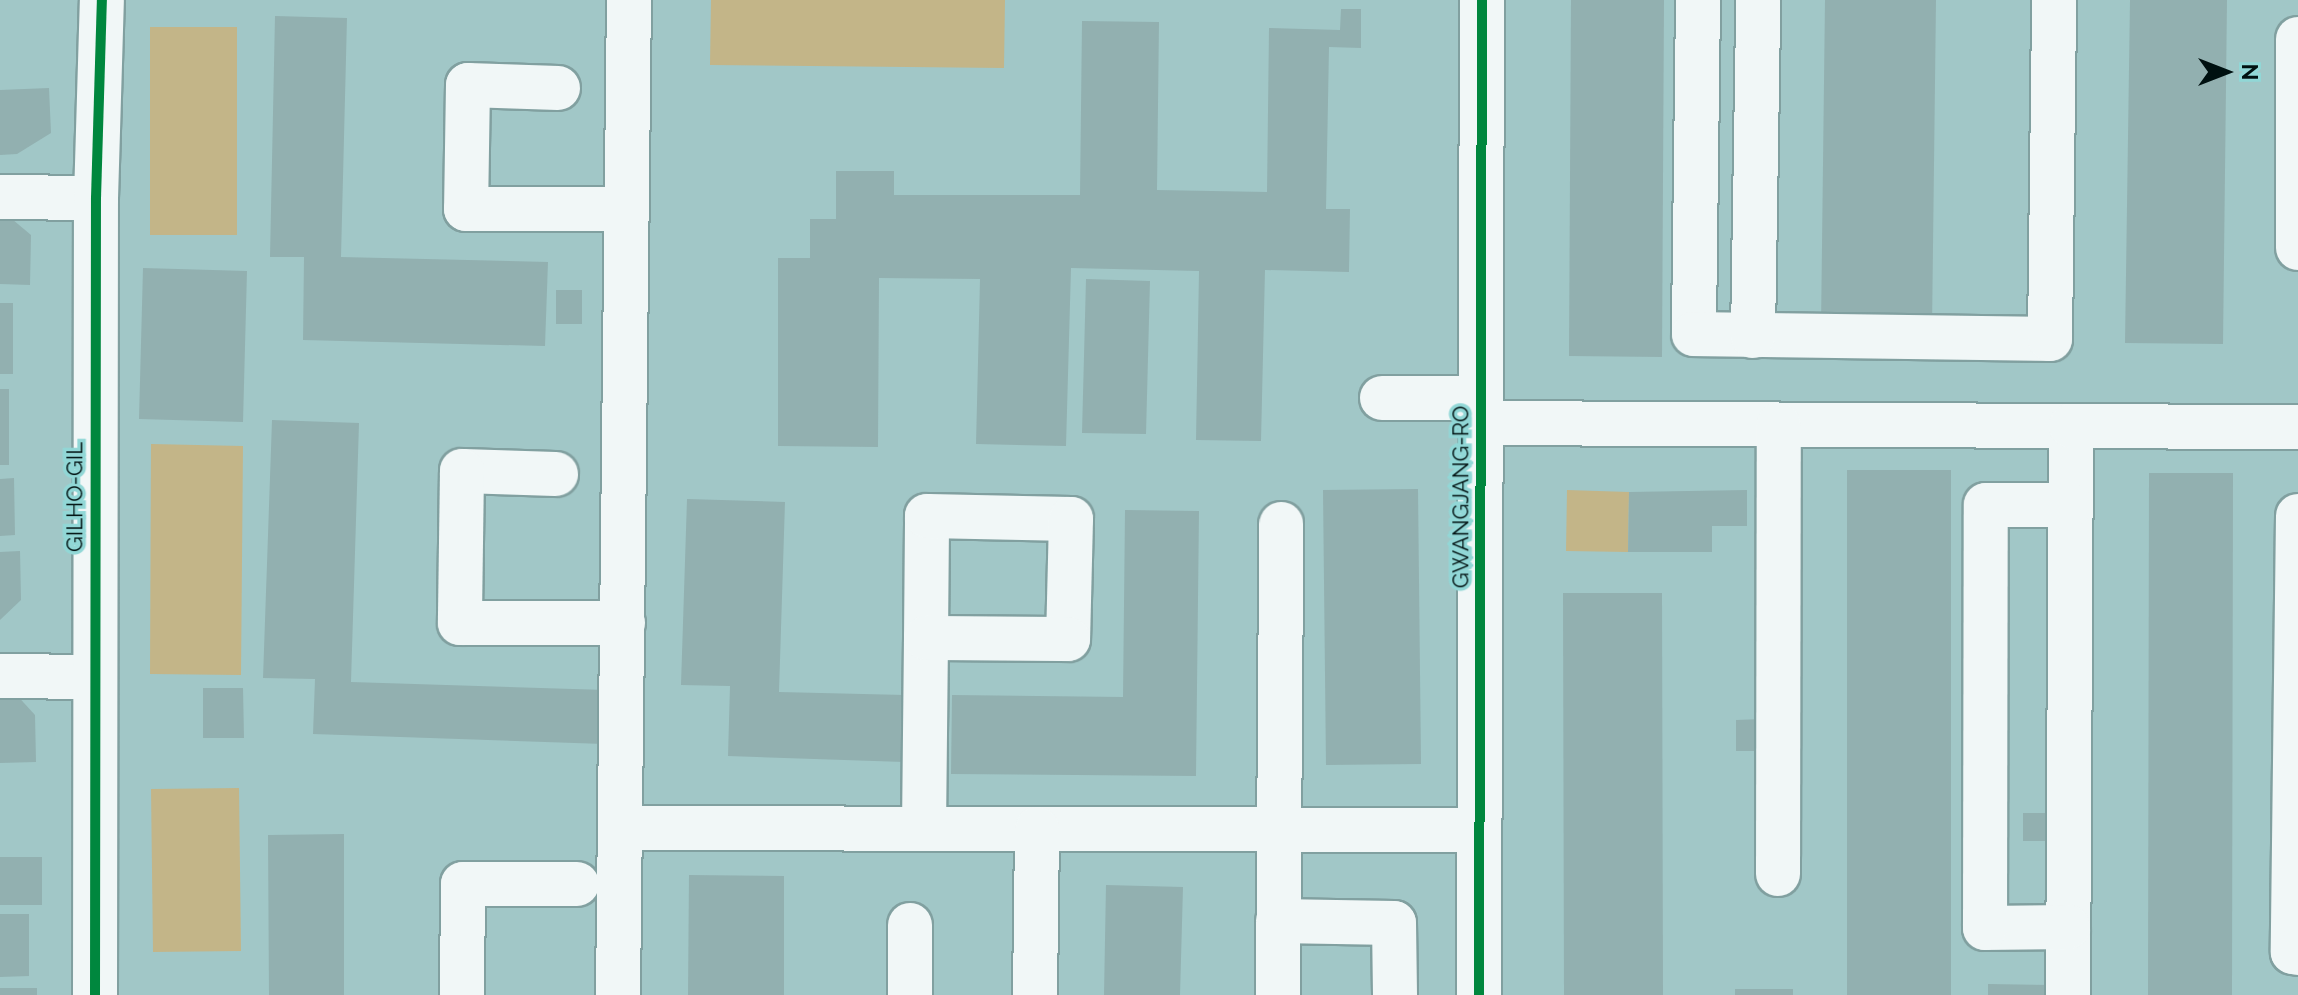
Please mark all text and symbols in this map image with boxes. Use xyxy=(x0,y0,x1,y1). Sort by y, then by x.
north arrow xyxy=(2186,32,2266,112)
text: N xyxy=(2237,64,2263,80)
street label: GWANGJANG-RO xyxy=(1448,406,1474,588)
street label: GILHO-GIL xyxy=(62,442,88,552)

